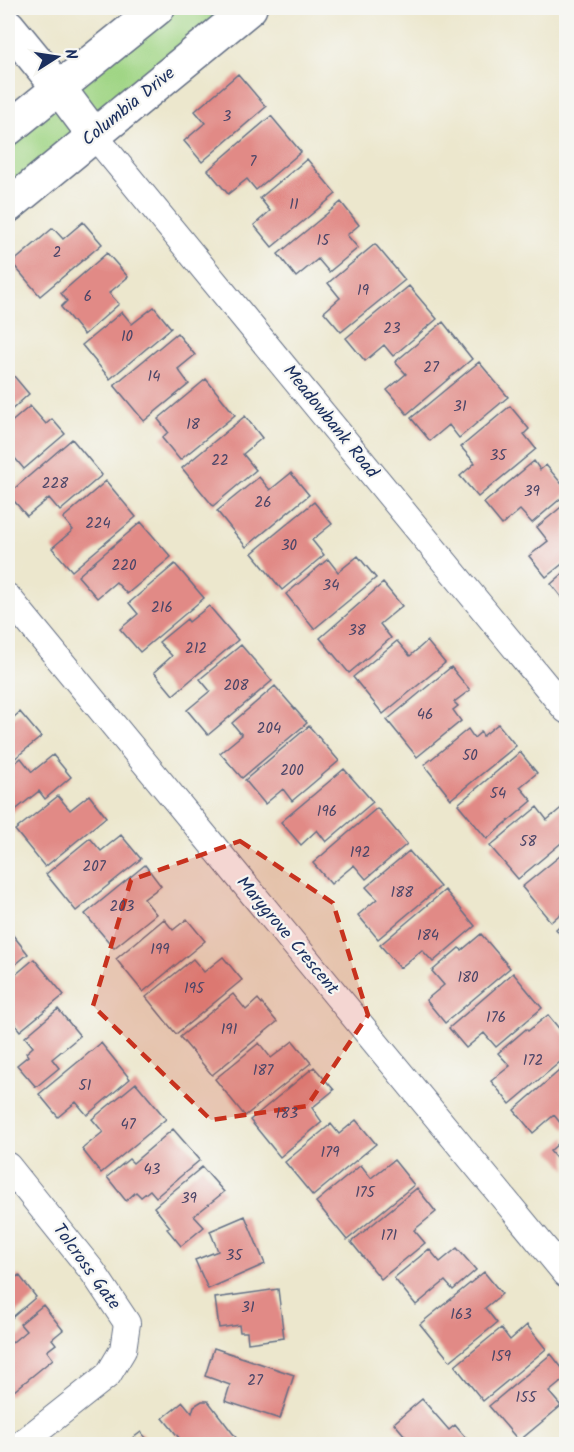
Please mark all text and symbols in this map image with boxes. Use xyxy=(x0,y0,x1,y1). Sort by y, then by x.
north arrow xyxy=(27,27,87,87)
text: N xyxy=(57,47,83,62)
street label: Columbia Drive xyxy=(76,60,182,154)
house number: 3 xyxy=(223,105,232,129)
house number: 7 xyxy=(250,150,258,174)
house number: 11 xyxy=(289,193,299,217)
house number: 15 xyxy=(317,229,330,253)
house number: 2 xyxy=(53,241,61,265)
house number: 19 xyxy=(357,279,370,303)
house number: 6 xyxy=(84,285,92,309)
house number: 23 xyxy=(383,317,401,341)
house number: 10 xyxy=(121,325,134,349)
house number: 27 xyxy=(423,356,440,380)
street label: Meadowbank Road xyxy=(275,359,386,486)
house number: 14 xyxy=(148,365,160,389)
house number: 31 xyxy=(453,395,467,419)
house number: 18 xyxy=(186,413,201,437)
house number: 35 xyxy=(490,444,507,468)
house number: 22 xyxy=(211,449,229,473)
house number: 228 xyxy=(42,472,69,496)
house number: 39 xyxy=(524,480,541,504)
house number: 26 xyxy=(254,491,272,515)
house number: 224 xyxy=(85,512,111,536)
house number: 30 xyxy=(281,534,298,558)
house number: 220 xyxy=(112,554,137,578)
house number: 34 xyxy=(323,574,339,598)
house number: 216 xyxy=(151,596,173,620)
house number: 38 xyxy=(348,619,367,643)
house number: 212 xyxy=(185,637,207,661)
house number: 208 xyxy=(223,674,250,698)
house number: 46 xyxy=(417,703,433,727)
house number: 204 xyxy=(257,717,281,741)
house number: 50 xyxy=(462,744,478,768)
house number: 200 xyxy=(280,759,304,783)
house number: 54 xyxy=(490,782,506,806)
house number: 196 xyxy=(317,800,337,824)
house number: 58 xyxy=(519,830,538,854)
house number: 192 xyxy=(350,841,370,865)
house number: 207 xyxy=(82,855,107,879)
street label: Marygrove Crescent xyxy=(228,870,346,1003)
house number: 188 xyxy=(391,881,414,905)
house number: 203 xyxy=(110,895,135,919)
house number: 184 xyxy=(417,924,439,948)
house number: 199 xyxy=(150,938,170,962)
house number: 180 xyxy=(457,966,479,990)
house number: 195 xyxy=(184,977,205,1001)
house number: 176 xyxy=(486,1006,506,1030)
house number: 191 xyxy=(221,1018,238,1042)
house number: 172 xyxy=(523,1049,543,1073)
house number: 187 xyxy=(253,1059,274,1083)
house number: 51 xyxy=(79,1074,92,1098)
house number: 183 xyxy=(276,1102,299,1126)
house number: 47 xyxy=(120,1113,137,1137)
house number: 179 xyxy=(321,1141,340,1165)
house number: 43 xyxy=(144,1158,161,1182)
house number: 175 xyxy=(355,1181,376,1205)
house number: 39 xyxy=(181,1187,198,1211)
street label: Tolcross Gate xyxy=(44,1217,128,1317)
house number: 171 xyxy=(381,1224,397,1248)
house number: 35 xyxy=(226,1244,243,1268)
house number: 31 xyxy=(241,1296,255,1320)
house number: 163 xyxy=(450,1303,472,1327)
house number: 159 xyxy=(491,1345,512,1369)
house number: 27 xyxy=(247,1369,264,1393)
house number: 155 xyxy=(516,1386,537,1410)

